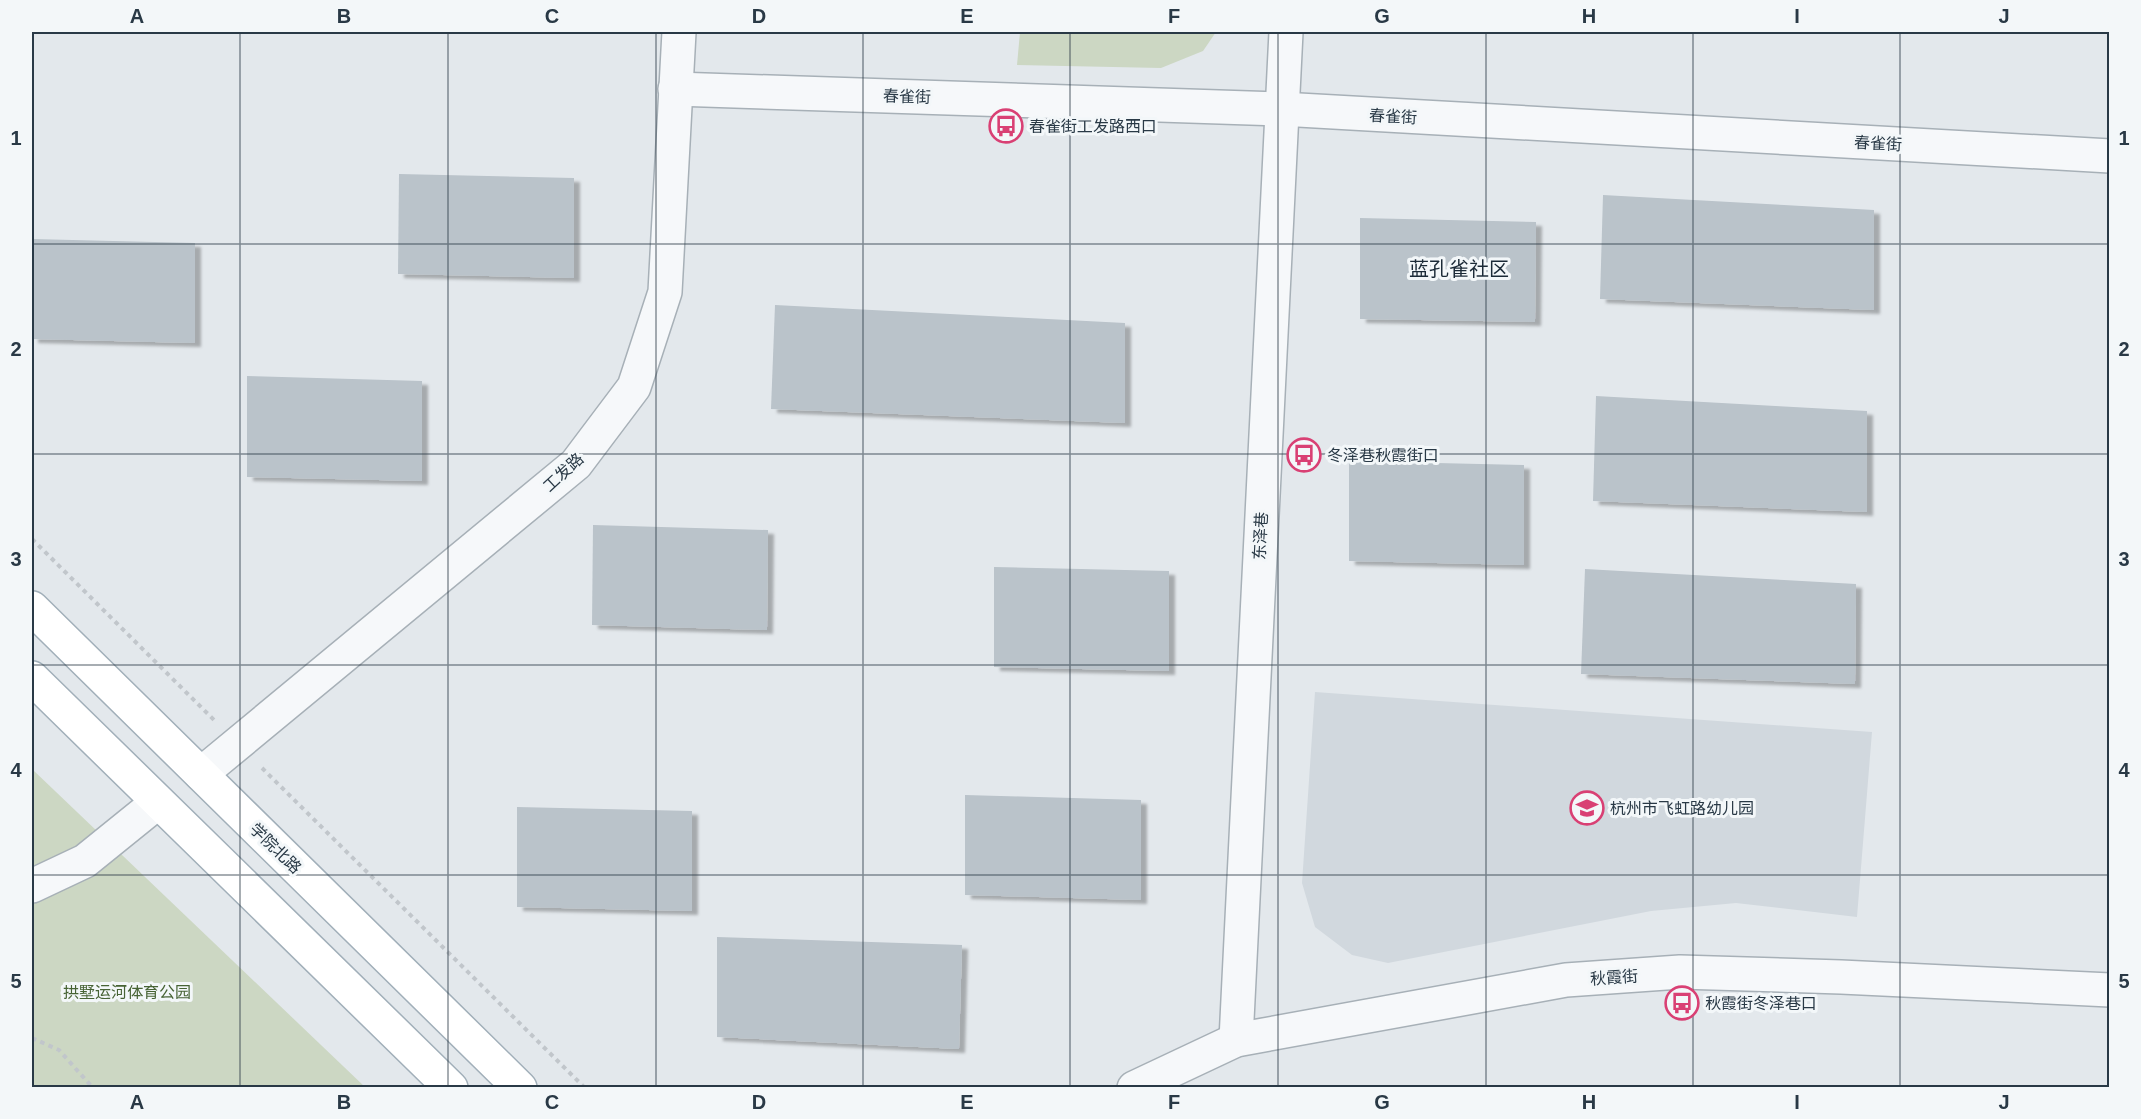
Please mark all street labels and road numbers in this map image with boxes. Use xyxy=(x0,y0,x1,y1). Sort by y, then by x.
street label: 春雀街 xyxy=(883,87,931,106)
street label: 春雀街 xyxy=(1369,107,1417,126)
street label: 春雀街 xyxy=(1854,134,1902,153)
street label: 工发路 xyxy=(540,450,587,495)
street label: 东泽巷 xyxy=(1251,512,1270,560)
street label: 学院北路 xyxy=(247,820,305,877)
street label: 秋霞街 xyxy=(1589,967,1639,988)

